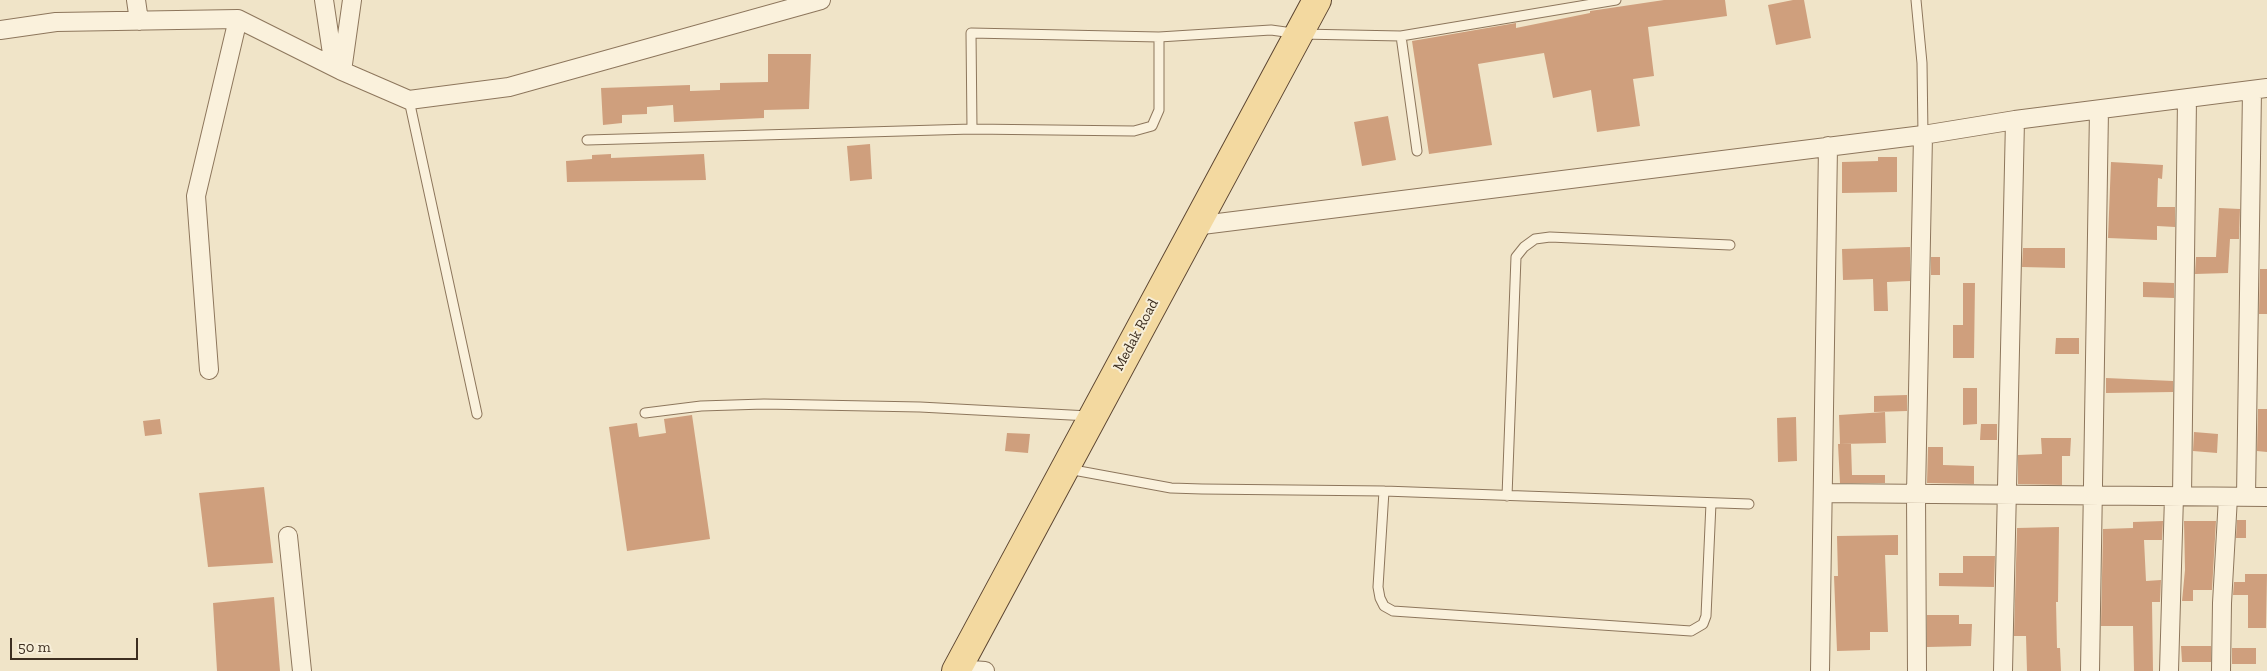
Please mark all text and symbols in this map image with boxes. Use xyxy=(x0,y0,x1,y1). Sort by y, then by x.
street label: Medak Road xyxy=(1110,296,1162,374)
scale bar xyxy=(12,628,140,660)
text: 50 m xyxy=(18,638,51,656)

